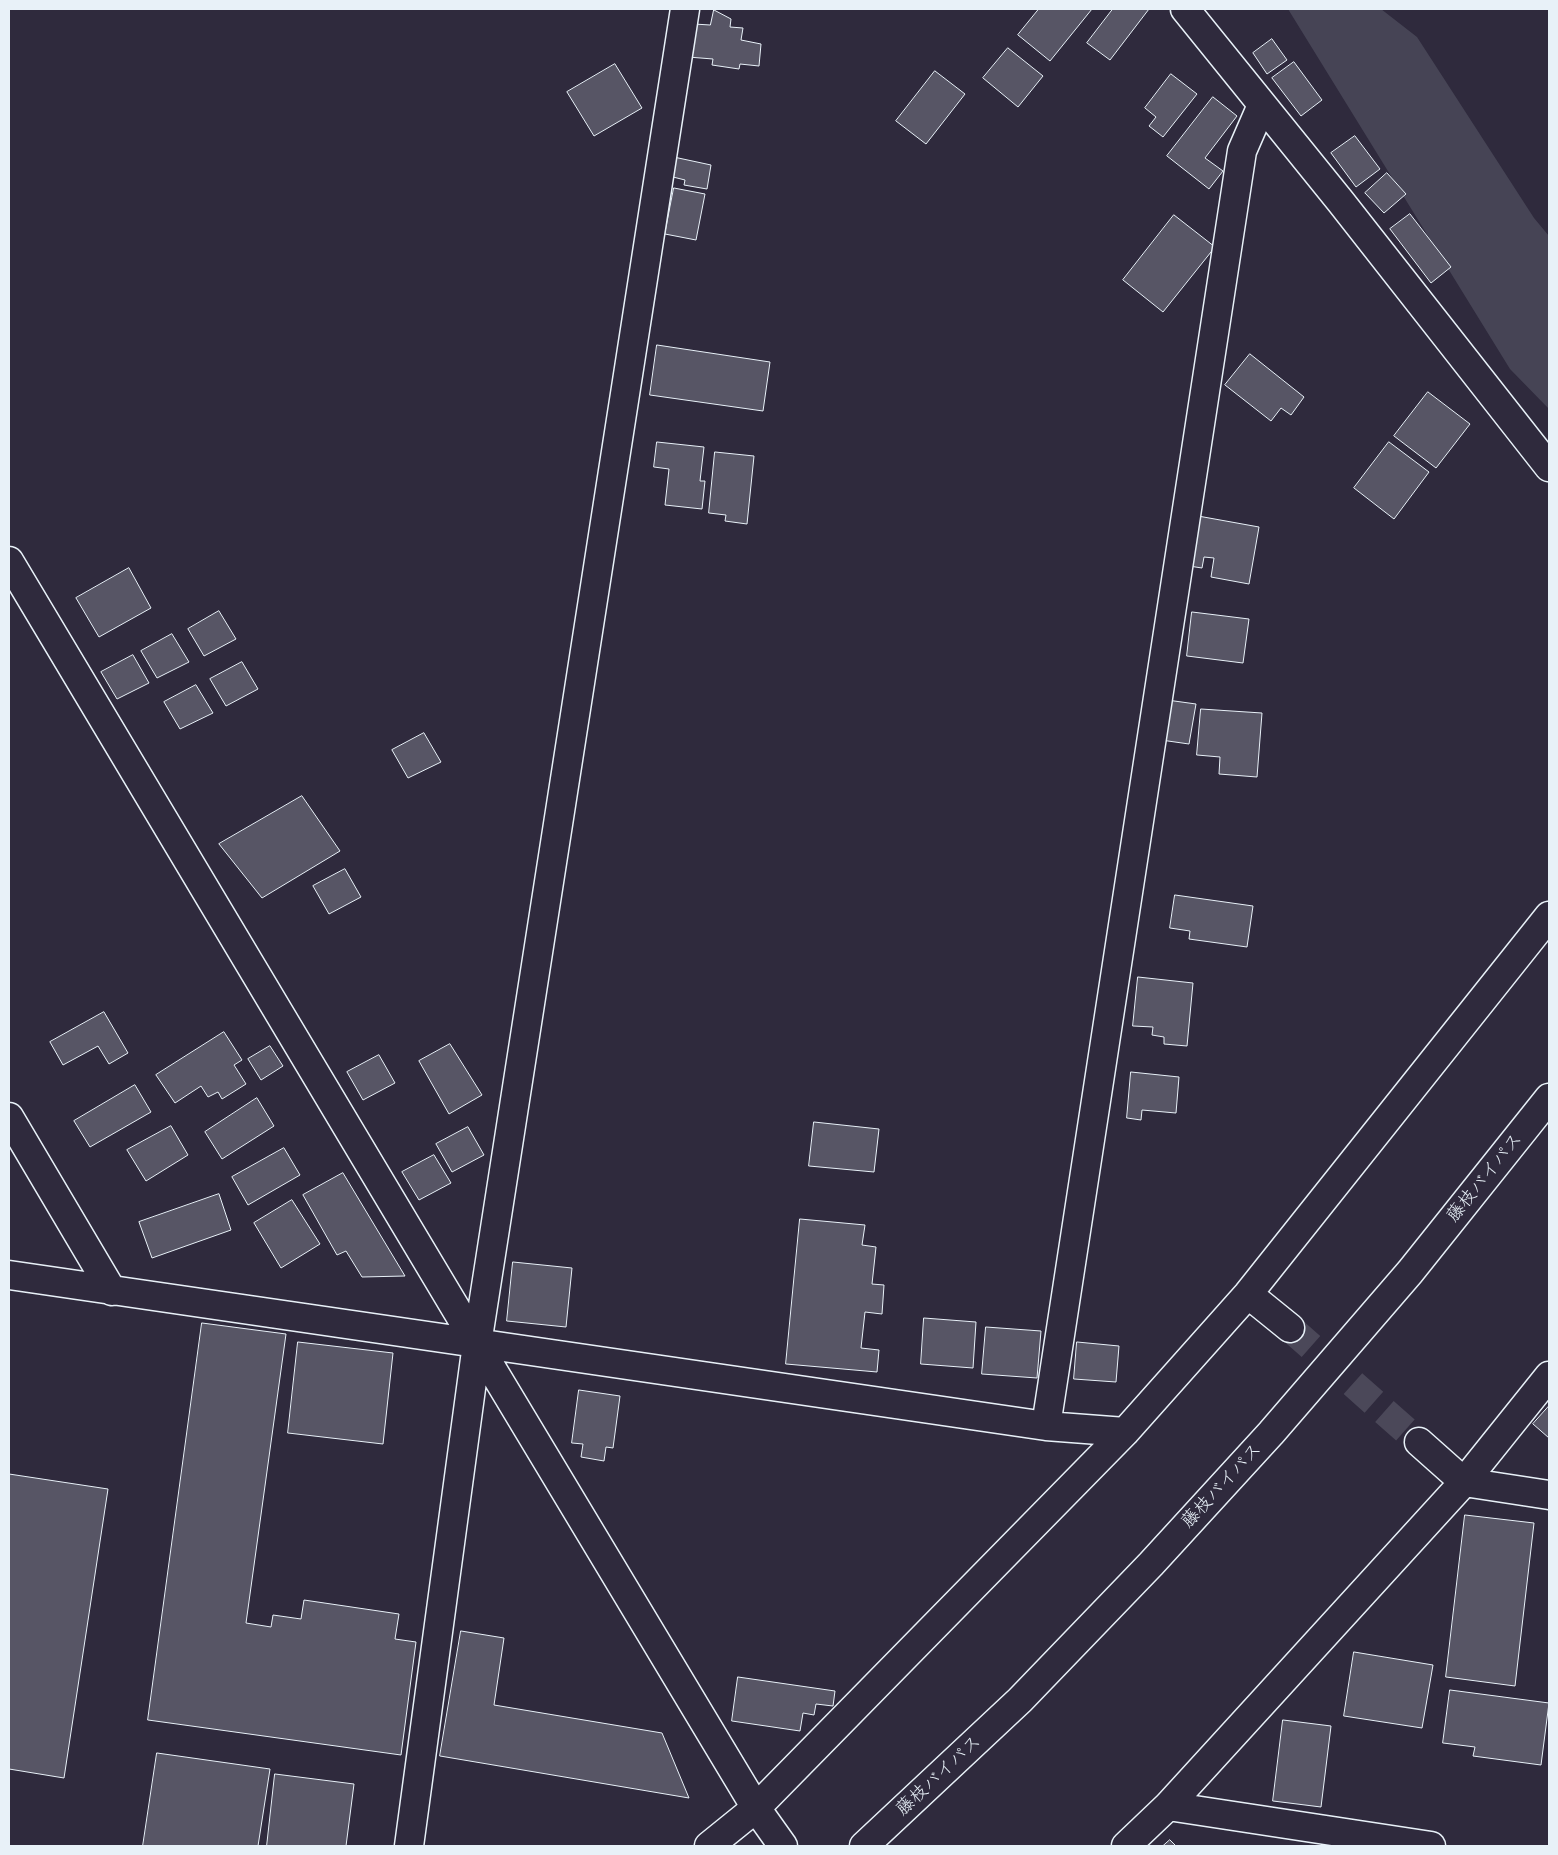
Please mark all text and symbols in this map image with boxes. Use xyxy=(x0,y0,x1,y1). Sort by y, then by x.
street label: 藤枝バイパス xyxy=(1443,1129,1527,1227)
street label: 藤枝バイパス xyxy=(1177,1439,1267,1533)
street label: 藤枝バイパス xyxy=(892,1731,986,1821)

